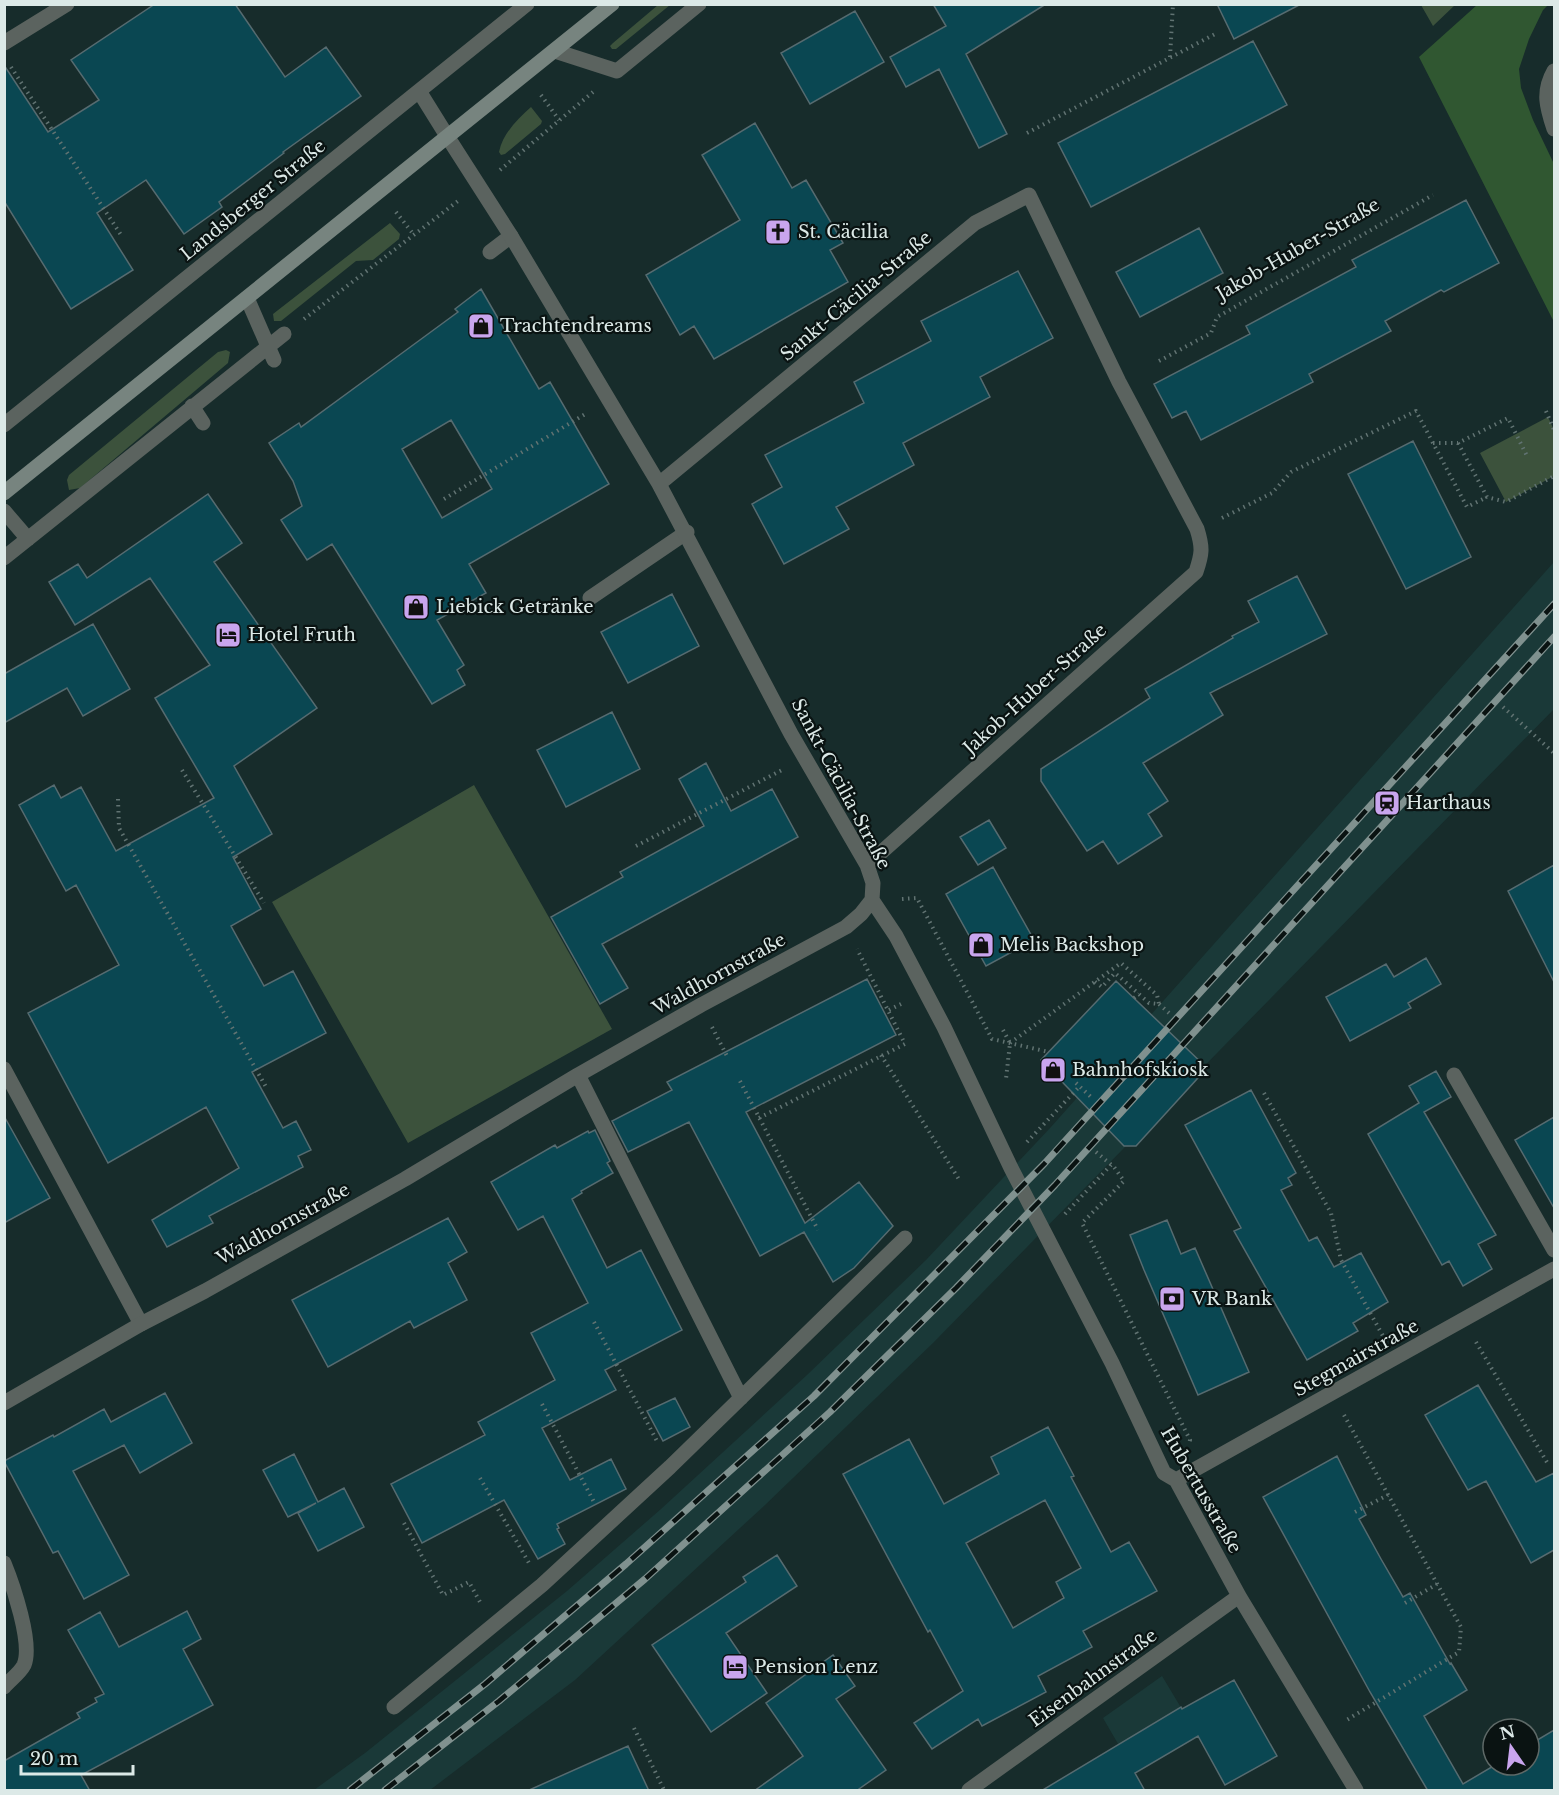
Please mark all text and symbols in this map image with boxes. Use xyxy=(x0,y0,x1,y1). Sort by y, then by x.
street label: Landsberger Straße xyxy=(176,135,330,265)
street label: Jakob-Huber-Straße xyxy=(1211,193,1384,306)
church icon: St. Cäcilia xyxy=(763,217,793,247)
place label: St. Cäcilia xyxy=(798,221,888,243)
street label: Sankt-Cäcilia-Straße xyxy=(776,226,936,366)
shop icon: Trachtendreams xyxy=(466,311,496,341)
place label: Trachtendreams xyxy=(500,315,652,337)
shop icon: Liebick Getränke xyxy=(401,592,431,622)
place label: Liebick Getränke xyxy=(436,596,594,618)
street label: Jakob-Huber-Straße xyxy=(957,619,1111,760)
hotel icon: Hotel Fruth xyxy=(213,620,243,650)
place label: Hotel Fruth xyxy=(248,624,356,646)
street label: Sankt-Cäcilia-Straße xyxy=(787,695,895,873)
station icon: Harthaus xyxy=(1372,788,1402,818)
place label: Harthaus xyxy=(1406,792,1491,814)
street label: Waldhornstraße xyxy=(648,928,789,1020)
shop icon: Melis Backshop xyxy=(966,930,996,960)
place label: Melis Backshop xyxy=(1000,934,1144,956)
shop icon: Bahnhofskiosk xyxy=(1038,1055,1068,1085)
place label: Bahnhofskiosk xyxy=(1072,1059,1209,1081)
street label: Waldhornstraße xyxy=(212,1178,353,1270)
bank icon: VR Bank xyxy=(1157,1284,1187,1314)
place label: VR Bank xyxy=(1191,1288,1272,1310)
street label: Stegmairstraße xyxy=(1290,1315,1422,1401)
street label: Hubertusstraße xyxy=(1156,1423,1246,1557)
street label: Eisenbahnstraße xyxy=(1025,1624,1161,1732)
hotel icon: Pension Lenz xyxy=(720,1652,750,1682)
place label: Pension Lenz xyxy=(754,1656,878,1678)
north arrow xyxy=(1481,1717,1541,1777)
text: N xyxy=(1498,1721,1517,1744)
scale bar xyxy=(21,1738,134,1776)
text: 20 m xyxy=(30,1748,78,1770)

